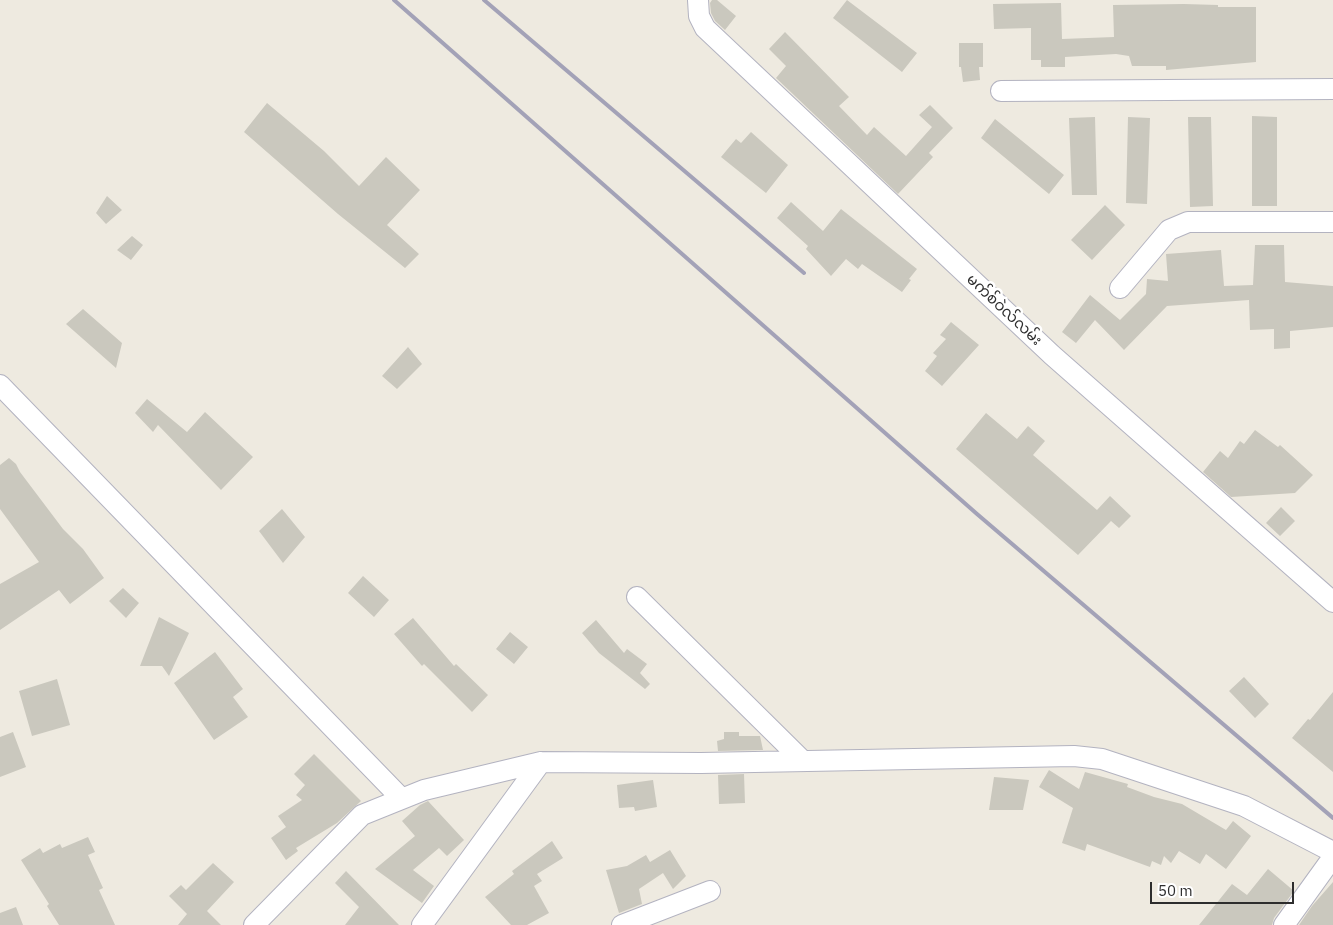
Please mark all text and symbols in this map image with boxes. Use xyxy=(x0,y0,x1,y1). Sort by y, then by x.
street label: မက်စ်ဝဲလ်လမ်း xyxy=(963,271,1045,349)
scale bar xyxy=(1153,872,1297,904)
text: 50 m xyxy=(1158,881,1193,900)

